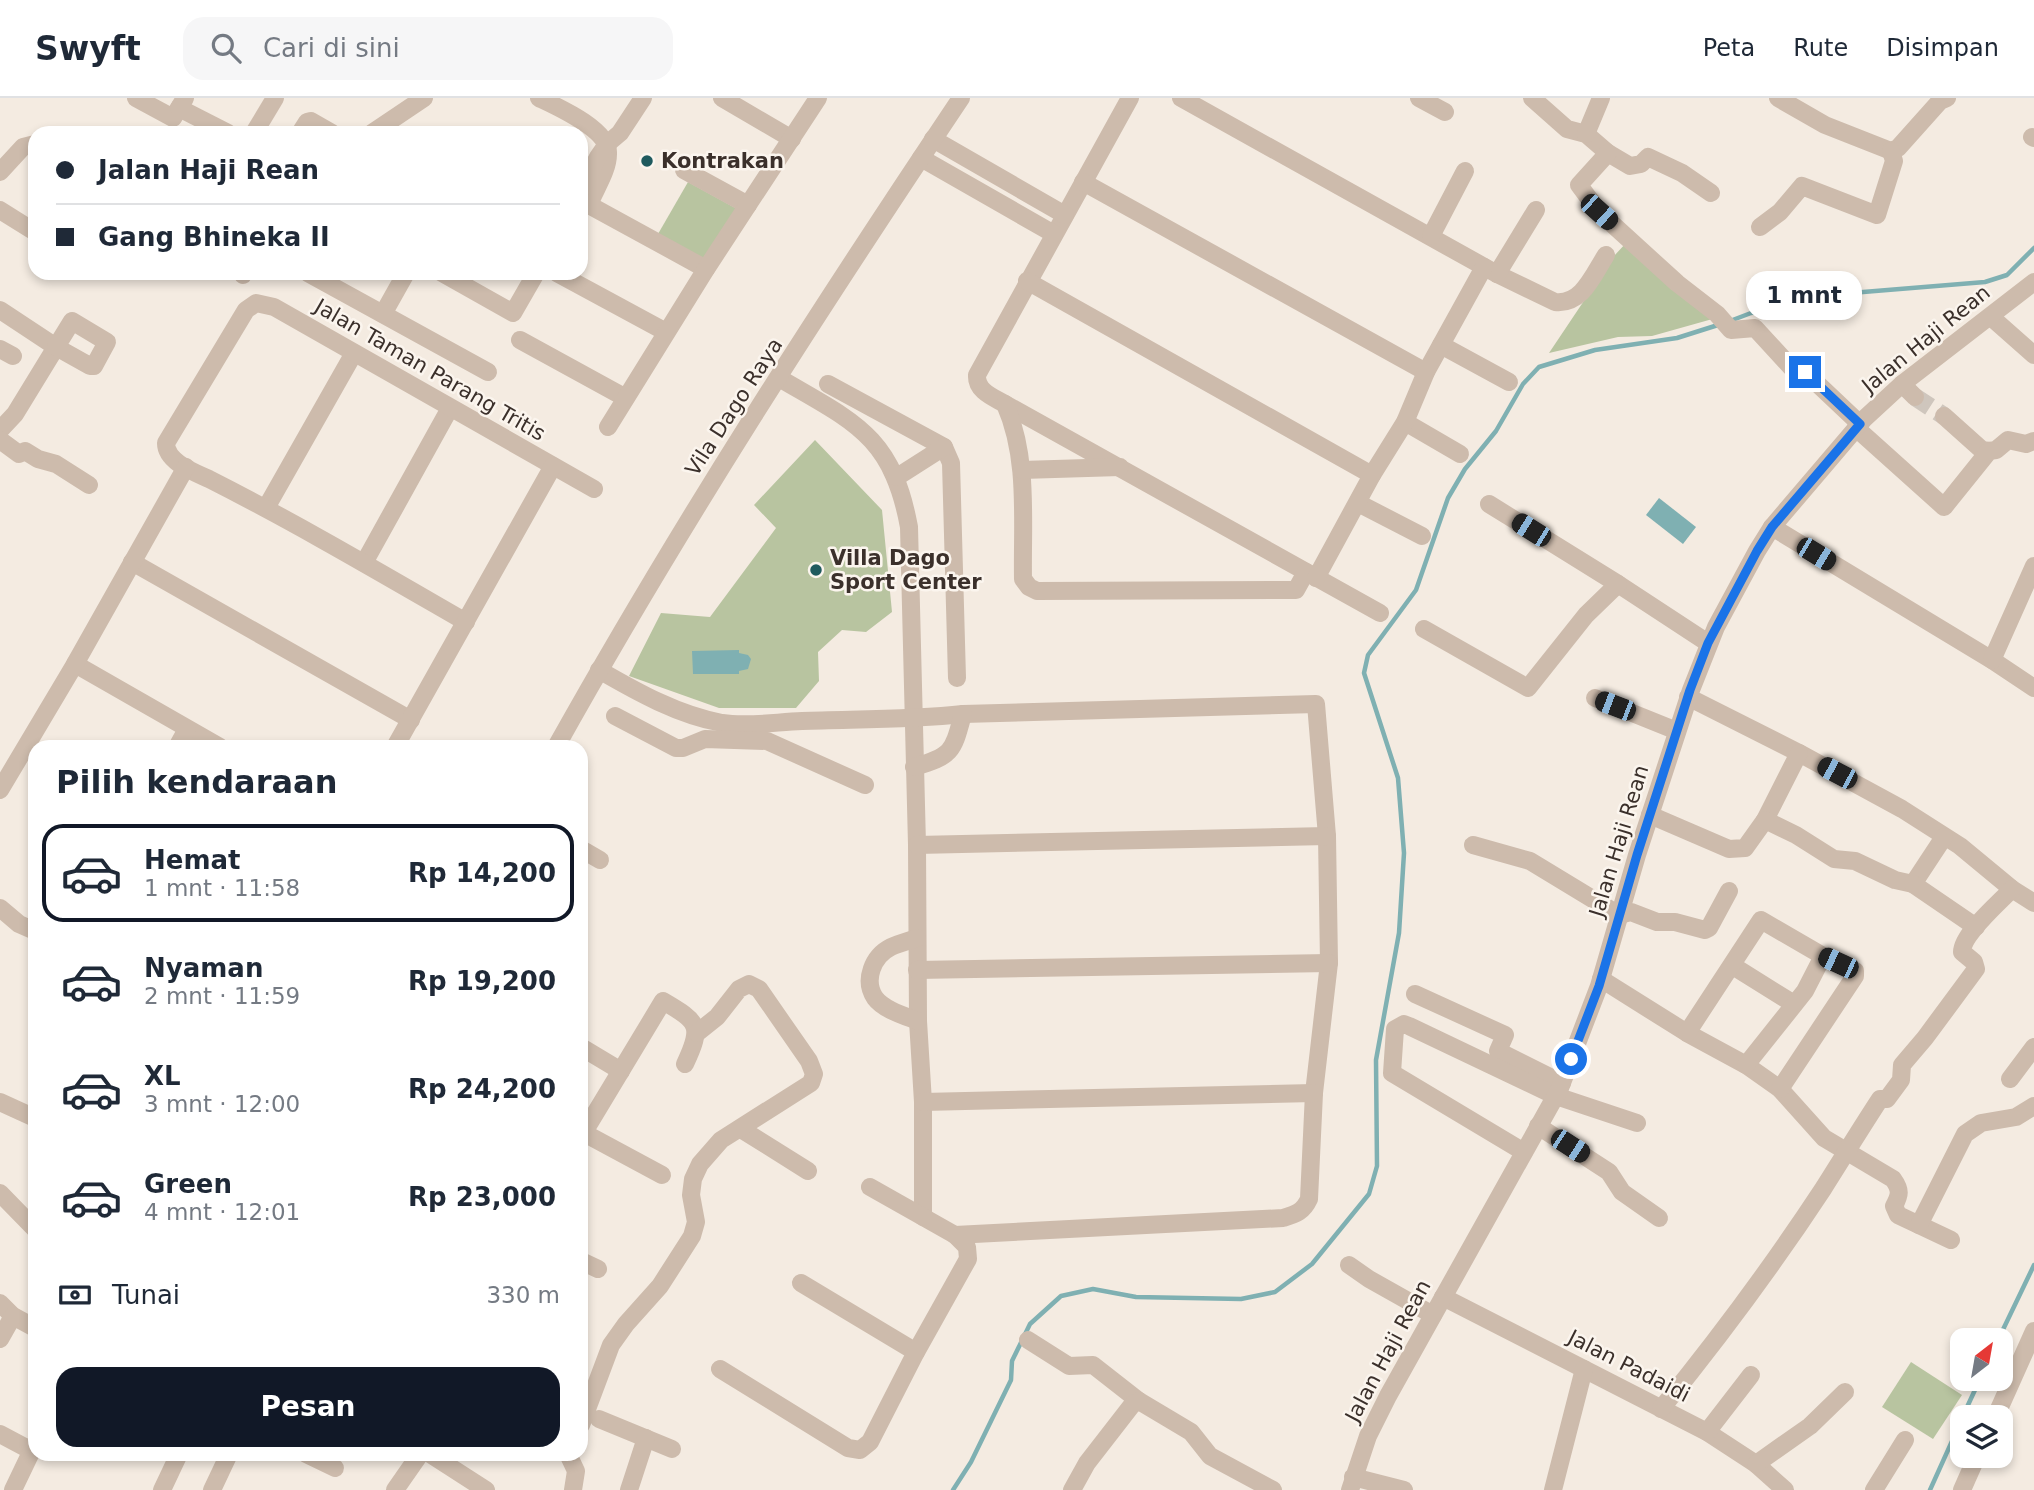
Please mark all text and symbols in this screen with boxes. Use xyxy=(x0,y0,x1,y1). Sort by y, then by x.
search box xyxy=(183,17,673,80)
text: Swyft xyxy=(35,29,141,68)
icon: search xyxy=(207,29,245,67)
text: Cari di sini xyxy=(263,33,400,63)
text: Peta xyxy=(1703,34,1755,62)
text: Rute xyxy=(1793,34,1848,62)
text: Disimpan xyxy=(1886,34,1999,62)
place label: Kontrakan xyxy=(661,149,784,173)
marker: Kontrakan xyxy=(639,153,655,169)
text: Jalan Haji Rean xyxy=(98,155,319,185)
car xyxy=(1577,190,1622,234)
text: Gang Bhineka II xyxy=(98,222,330,252)
callout: 1 mnt xyxy=(1747,271,1863,320)
street label: Jalan Haji Rean xyxy=(1856,280,1995,399)
text: 1 mnt xyxy=(1766,282,1842,308)
street label: Jalan Taman Parang Tritis xyxy=(309,293,549,446)
street label: Vila Dago Raya xyxy=(681,334,787,480)
route end xyxy=(1789,356,1821,388)
car xyxy=(1508,510,1555,550)
car xyxy=(1793,534,1840,574)
place label: Villa Dago Sport Center xyxy=(830,546,982,594)
marker: Villa Dago Sport Center xyxy=(808,562,824,578)
car xyxy=(1592,689,1639,723)
car xyxy=(1814,754,1861,792)
street label: Jalan Haji Rean xyxy=(1584,762,1653,922)
text: Pilih kendaraan xyxy=(56,763,337,801)
icon: car xyxy=(60,842,123,905)
text: Hemat xyxy=(144,845,240,875)
text: Rp 14,200 xyxy=(408,858,556,888)
text: 1 mnt · 11:58 xyxy=(144,875,300,901)
car xyxy=(1815,945,1862,981)
icon: car xyxy=(60,950,123,1013)
text: Nyaman xyxy=(144,953,263,983)
text: Rp 19,200 xyxy=(408,966,556,996)
text: 2 mnt · 11:59 xyxy=(144,983,300,1009)
route start xyxy=(1555,1043,1587,1075)
icon: car xyxy=(60,1058,123,1121)
text: XL xyxy=(144,1061,181,1091)
text: Rp 24,200 xyxy=(408,1074,556,1104)
text: 3 mnt · 12:00 xyxy=(144,1091,300,1117)
car xyxy=(1547,1126,1594,1166)
icon: car xyxy=(60,1166,123,1229)
text: Green xyxy=(144,1169,232,1199)
text: Rp 23,000 xyxy=(408,1182,556,1212)
text: 4 mnt · 12:01 xyxy=(144,1199,300,1225)
icon: cash xyxy=(56,1276,94,1314)
street label: Jalan Haji Rean xyxy=(1339,1276,1436,1428)
text: Tunai xyxy=(112,1280,180,1310)
text: 330 m xyxy=(486,1282,560,1308)
street label: Jalan Padaidi xyxy=(1562,1324,1694,1407)
north arrow xyxy=(1950,1328,2012,1391)
map controls xyxy=(1950,1328,2013,1468)
button: Pesan xyxy=(56,1367,560,1447)
button: layers xyxy=(1950,1405,2013,1468)

